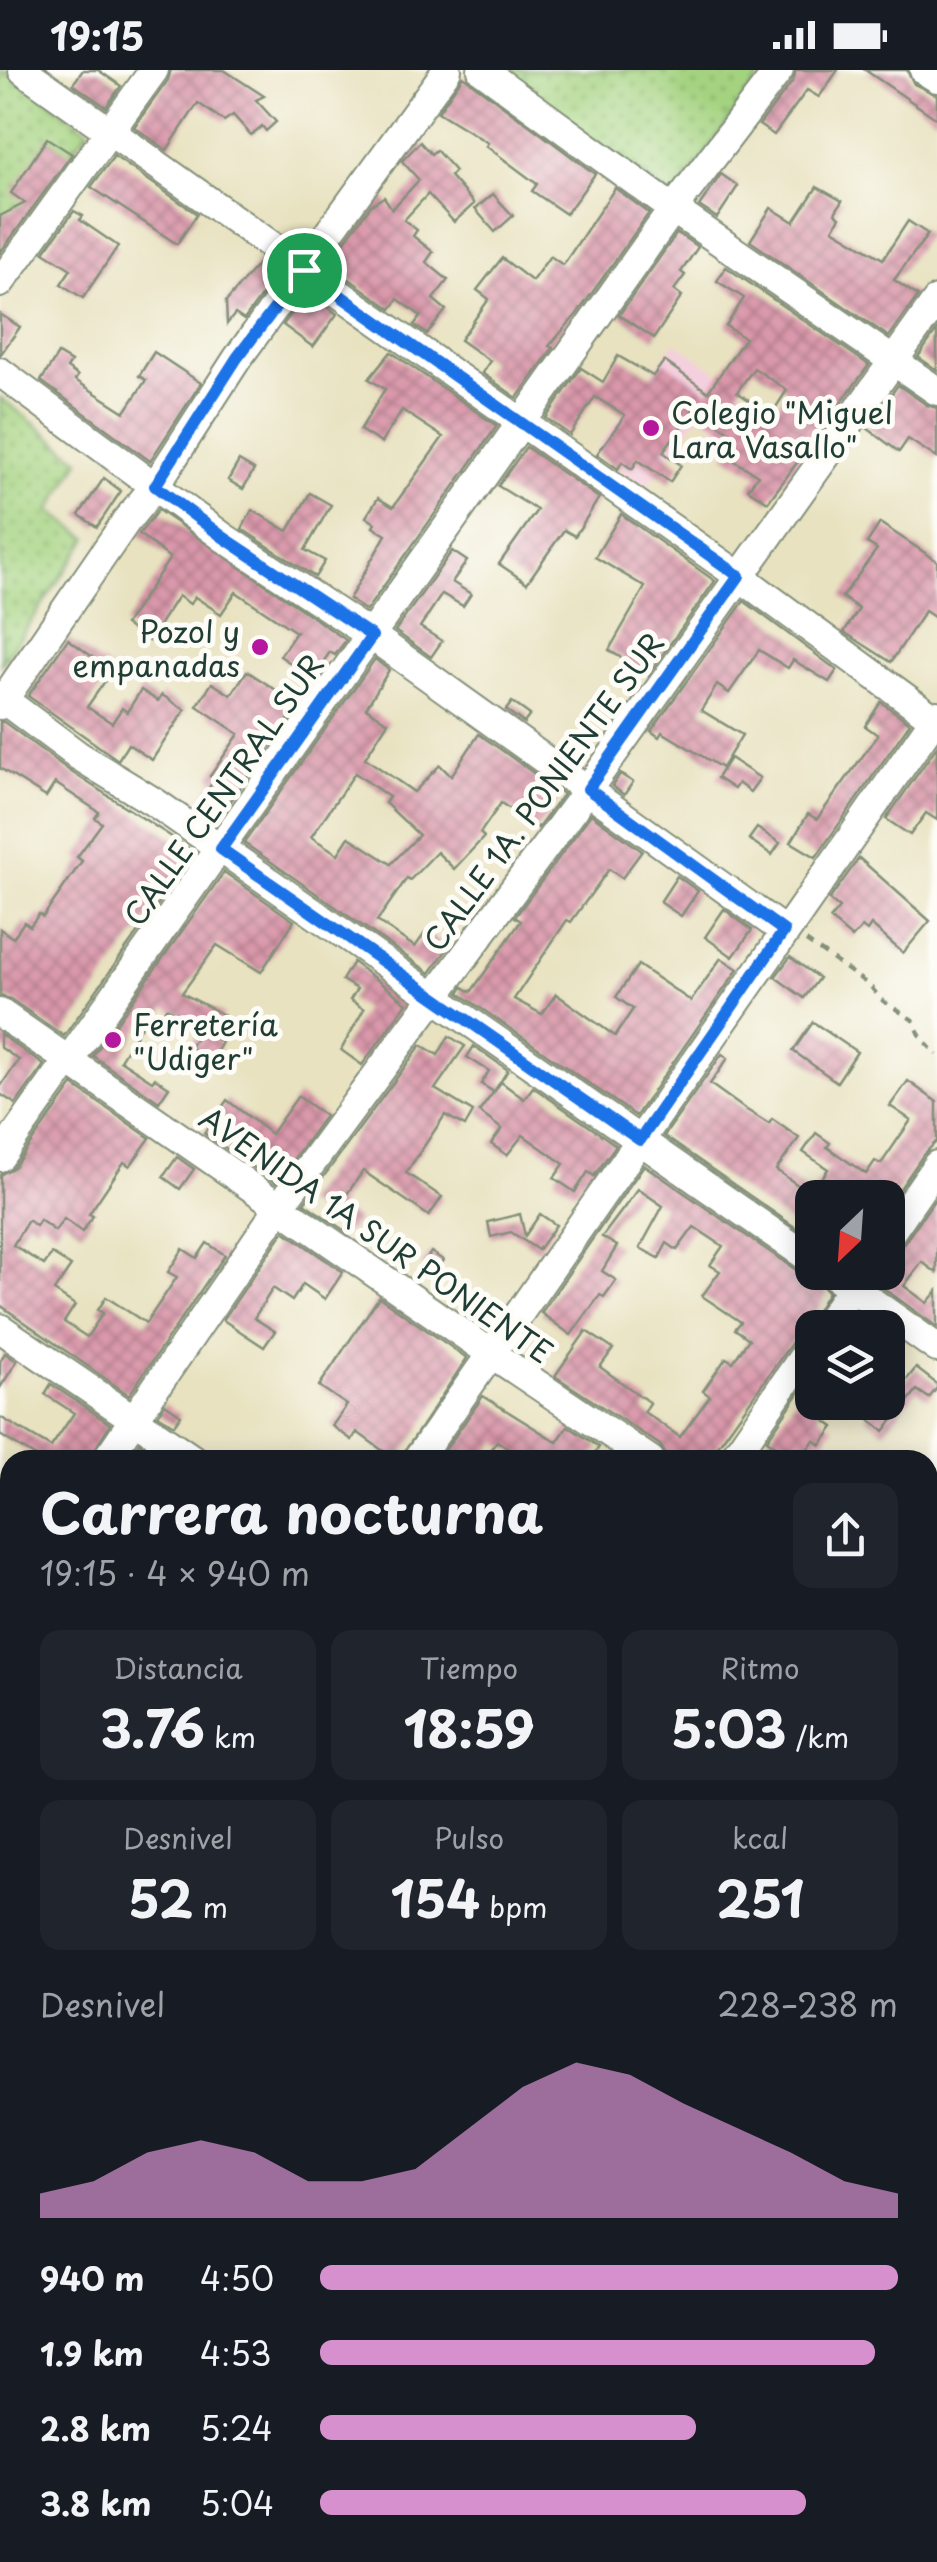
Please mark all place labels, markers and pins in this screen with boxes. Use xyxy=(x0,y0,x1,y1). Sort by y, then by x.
pin xyxy=(262,228,347,313)
place label: Colegio "Miguel Lara Vasallo" xyxy=(671,389,893,468)
marker: Colegio "Miguel Lara Vasallo" xyxy=(640,417,662,439)
place label: Pozol y empanadas xyxy=(73,608,240,687)
marker: Pozol y empanadas xyxy=(249,636,271,658)
place label: Ferretería "Udiger" xyxy=(133,1001,278,1080)
marker: Ferretería "Udiger" xyxy=(102,1029,124,1051)

